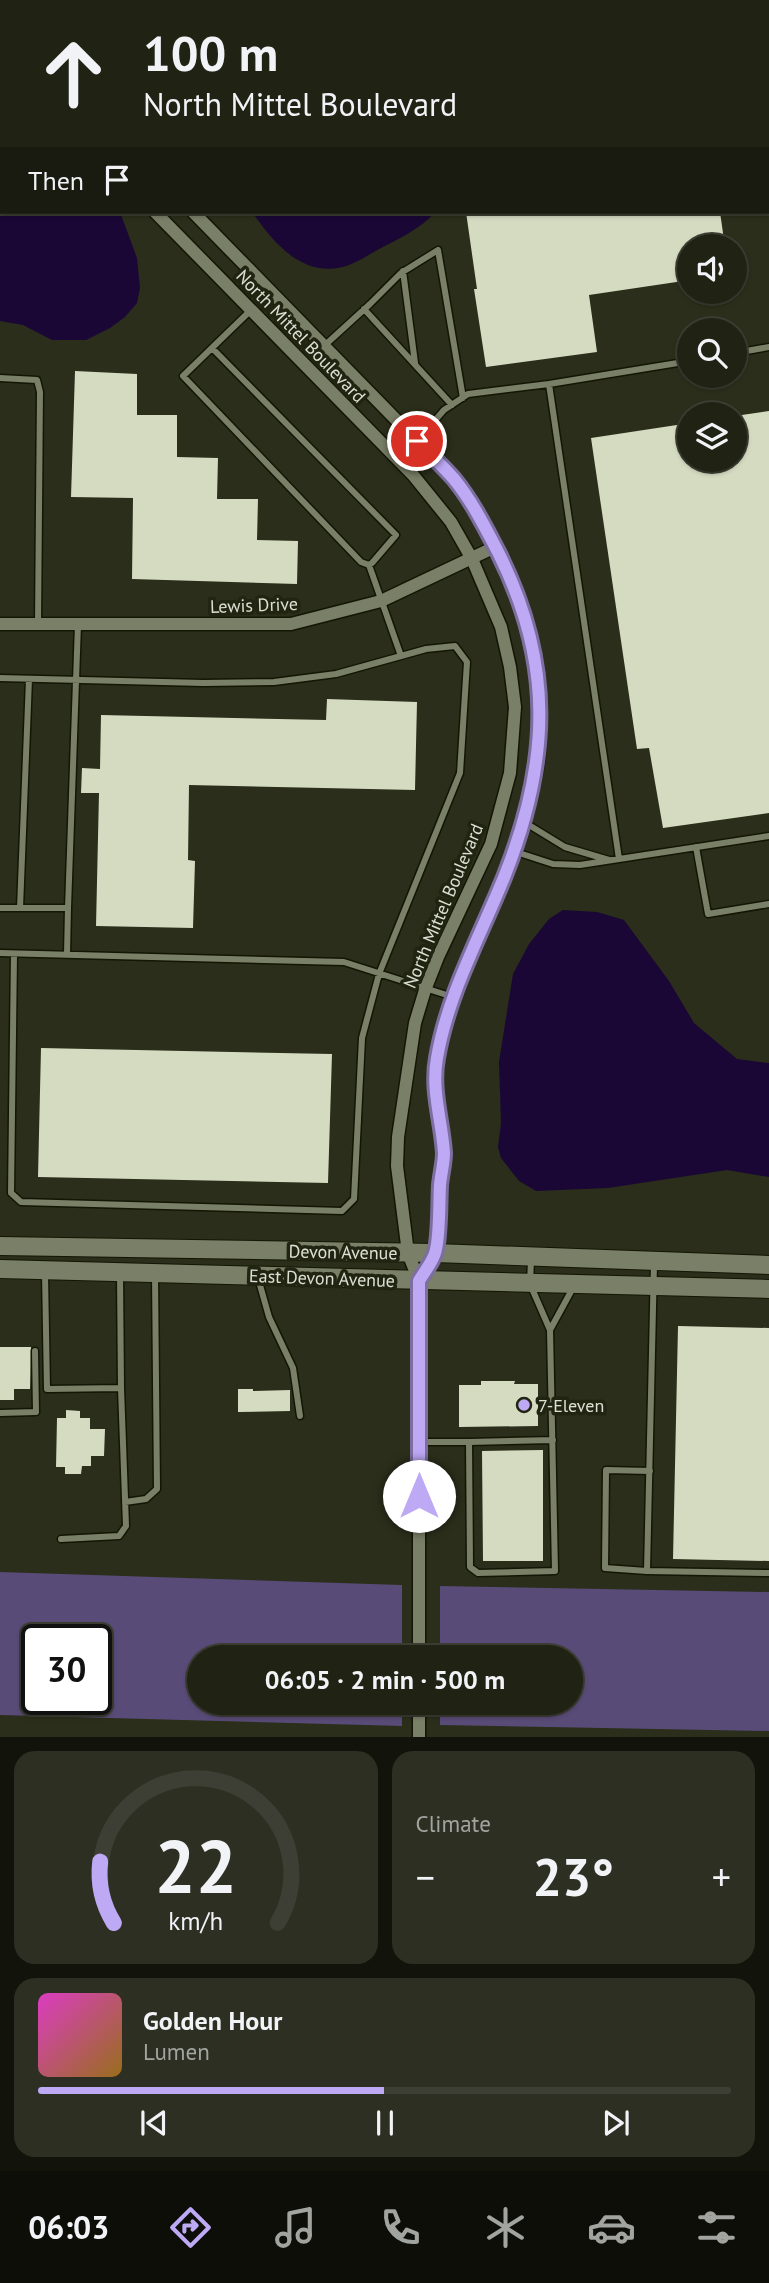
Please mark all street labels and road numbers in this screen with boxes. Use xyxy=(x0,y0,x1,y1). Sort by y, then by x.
street label: North Mittel Boulevard xyxy=(231,264,371,408)
street label: Lewis Drive xyxy=(210,592,298,618)
street label: North Mittel Boulevard xyxy=(398,820,488,992)
street label: Devon Avenue xyxy=(288,1240,398,1264)
street label: East Devon Avenue xyxy=(249,1264,395,1292)

